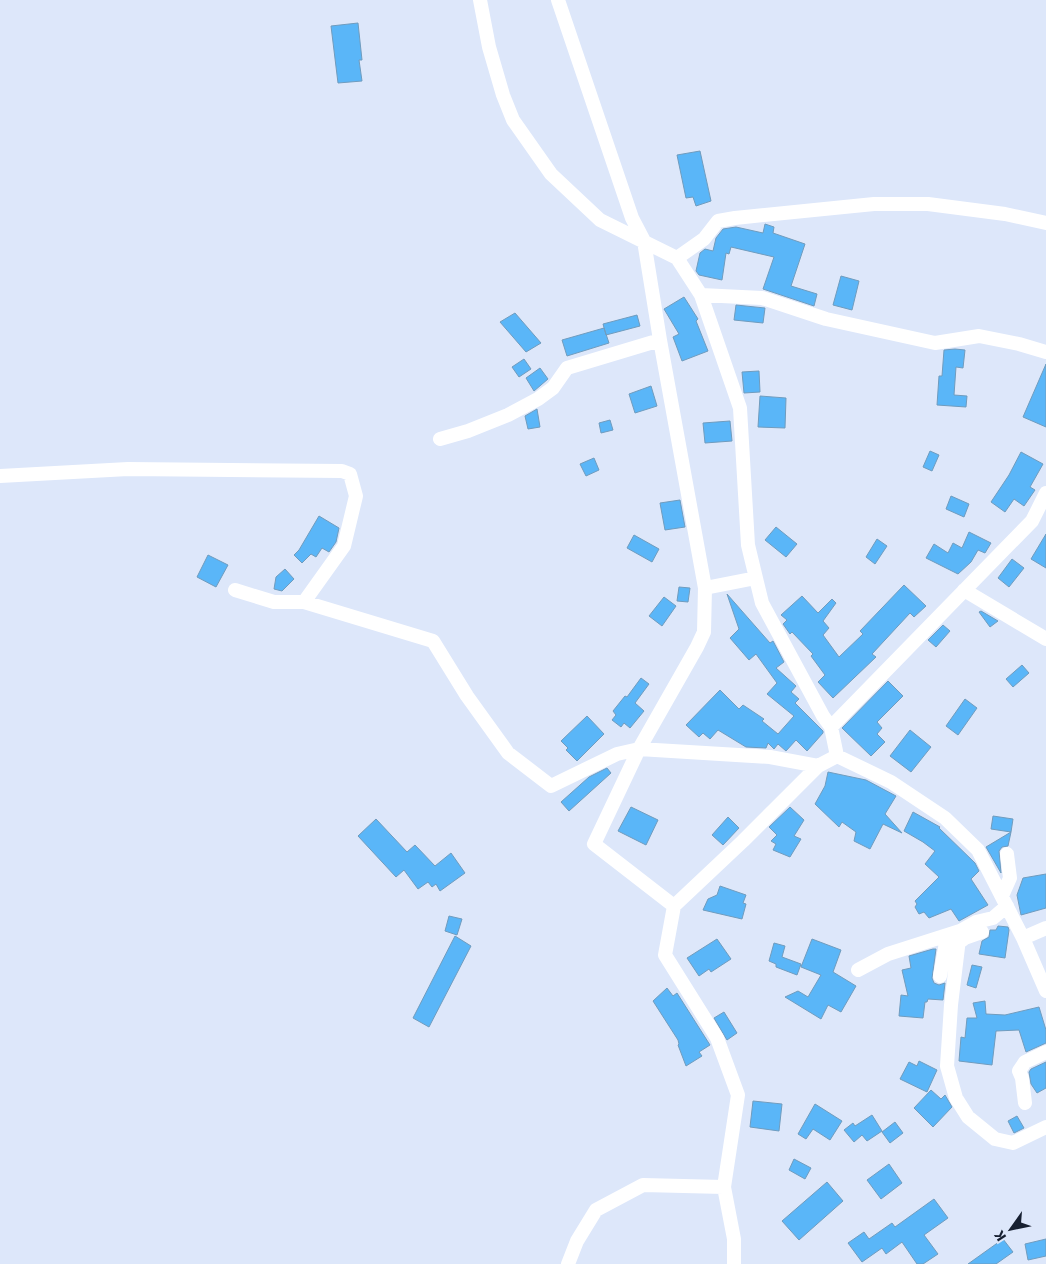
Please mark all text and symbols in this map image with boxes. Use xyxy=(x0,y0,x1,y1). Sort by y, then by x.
north arrow xyxy=(986,1204,1036,1254)
text: K xyxy=(990,1227,1010,1244)

